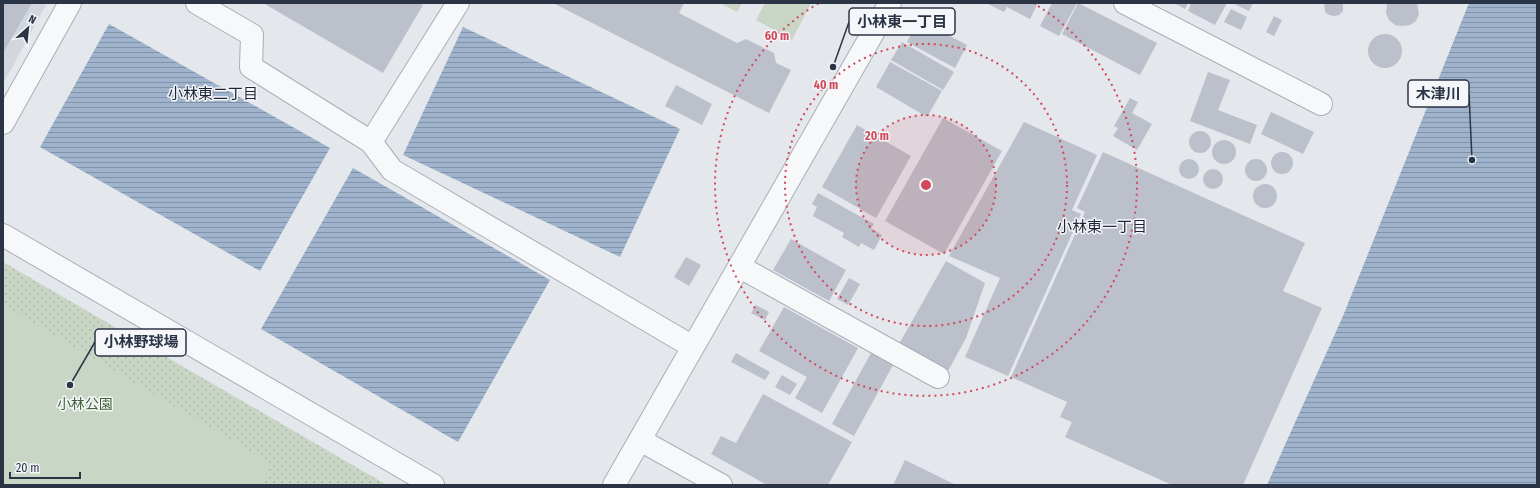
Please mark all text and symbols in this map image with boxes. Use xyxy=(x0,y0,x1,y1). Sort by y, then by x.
north arrow xyxy=(8,8,48,48)
callout: 小林東一丁目 xyxy=(849,8,955,35)
text: N xyxy=(26,12,38,27)
text: 小林東一丁目 xyxy=(857,13,947,31)
text: 60 m xyxy=(765,29,789,43)
text: 40 m xyxy=(814,78,838,92)
callout: 木津川 xyxy=(1408,80,1469,107)
district label: 小林東二丁目 xyxy=(168,85,258,103)
text: 木津川 xyxy=(1415,85,1461,103)
text: 20 m xyxy=(864,129,889,143)
centre of rings xyxy=(919,178,933,192)
district label: 小林東一丁目 xyxy=(1057,218,1147,236)
callout: 小林野球場 xyxy=(95,329,186,356)
text: 小林野球場 xyxy=(103,333,179,351)
park label: 小林公園 xyxy=(57,396,113,413)
scale bar xyxy=(10,454,80,480)
text: 20 m xyxy=(16,461,40,475)

